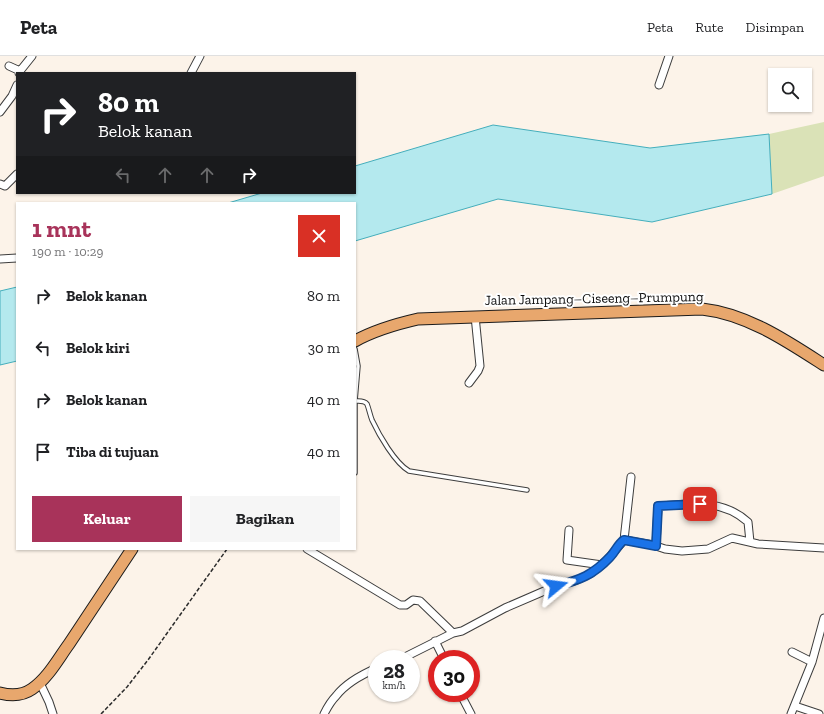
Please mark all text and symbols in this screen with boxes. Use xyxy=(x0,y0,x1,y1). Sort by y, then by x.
text: Peta xyxy=(20,16,57,39)
text: Peta xyxy=(647,19,673,36)
text: Rute xyxy=(695,19,724,36)
text: Disimpan xyxy=(746,19,804,36)
map controls xyxy=(768,68,812,112)
button: search xyxy=(768,68,812,112)
text: 80 m xyxy=(98,86,159,119)
icon: right xyxy=(32,88,84,140)
text: Belok kanan xyxy=(98,120,192,142)
icon: left xyxy=(112,164,134,186)
icon: ahead xyxy=(154,164,176,186)
icon: ahead xyxy=(196,164,218,186)
icon: right xyxy=(238,164,260,186)
text: 1 mnt xyxy=(32,214,91,243)
button: close xyxy=(298,215,340,257)
text: 190 m · 10:29 xyxy=(32,244,103,259)
icon: right xyxy=(32,285,54,307)
text: Belok kanan xyxy=(66,287,147,305)
text: 80 m xyxy=(307,287,340,305)
street label: Jalan Jampang–Ciseeng–Prumpung xyxy=(484,288,704,309)
icon: left xyxy=(32,337,54,359)
text: Belok kiri xyxy=(66,339,130,357)
text: 30 m xyxy=(308,339,340,357)
icon: right xyxy=(32,389,54,411)
text: Belok kanan xyxy=(66,391,147,409)
text: 40 m xyxy=(307,391,340,409)
icon: arrive xyxy=(32,441,54,463)
text: Tiba di tujuan xyxy=(66,443,159,461)
text: 40 m xyxy=(307,443,340,461)
pin xyxy=(683,487,717,521)
icon: arrive xyxy=(689,493,711,515)
button: Keluar xyxy=(32,496,182,542)
button: Bagikan xyxy=(190,496,340,542)
position arrow xyxy=(535,565,577,607)
speed limit sign: 30 xyxy=(428,650,480,702)
text: 28 xyxy=(383,659,405,683)
text: km/h xyxy=(383,680,405,692)

